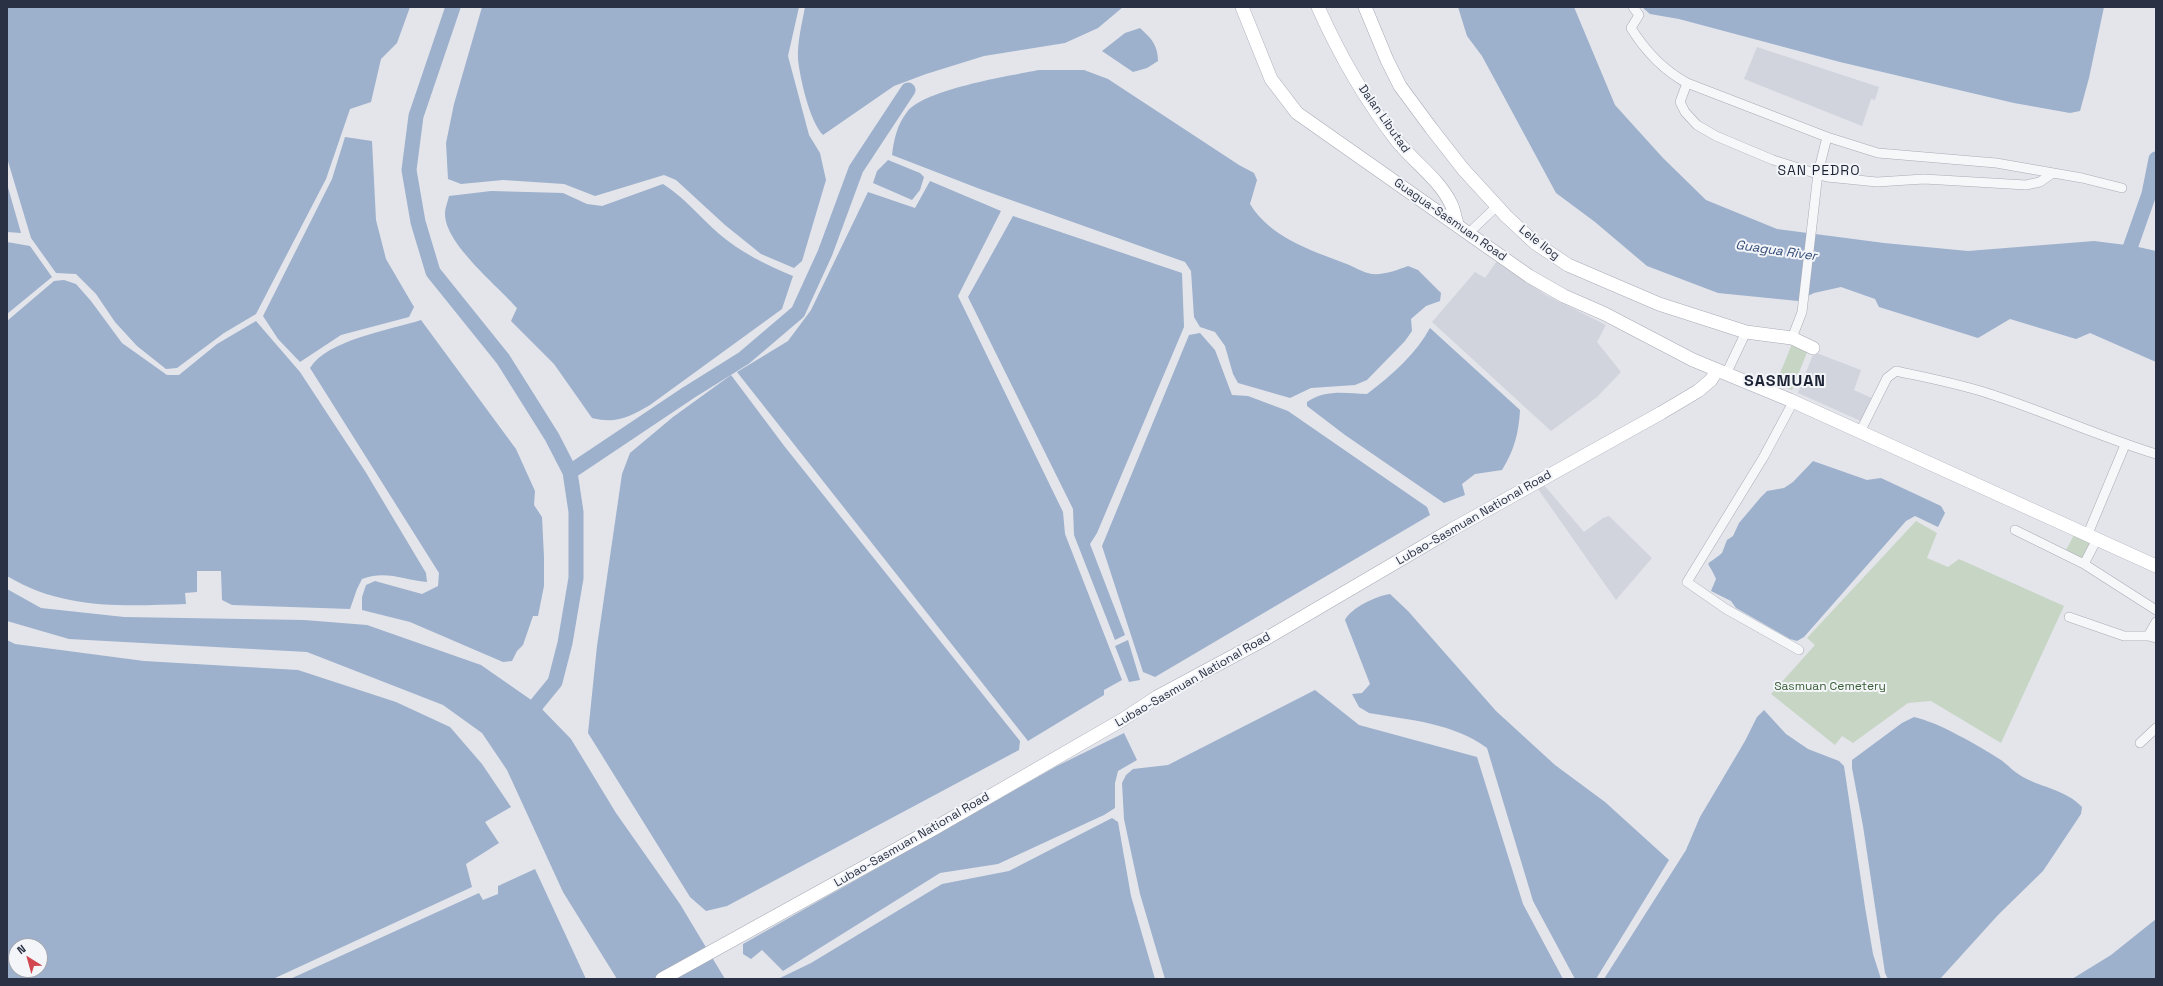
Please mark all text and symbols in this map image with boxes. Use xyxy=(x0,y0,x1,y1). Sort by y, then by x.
street label: Dalan Libutad xyxy=(1355,82,1413,156)
district label: SAN PEDRO xyxy=(1777,163,1861,179)
street label: Guagua-Sasmuan Road xyxy=(1391,176,1509,264)
street label: Lele Ilog xyxy=(1516,223,1562,263)
water label: Guagua River xyxy=(1734,238,1818,264)
district label: SASMUAN xyxy=(1744,372,1826,392)
street label: Lubao-Sasmuan National Road xyxy=(1394,468,1554,568)
street label: Lubao-Sasmuan National Road xyxy=(1113,630,1273,730)
park label: Sasmuan Cemetery xyxy=(1774,680,1886,694)
street label: Lubao-Sasmuan National Road xyxy=(832,790,992,890)
north arrow xyxy=(8,938,48,978)
text: N xyxy=(14,941,29,957)

